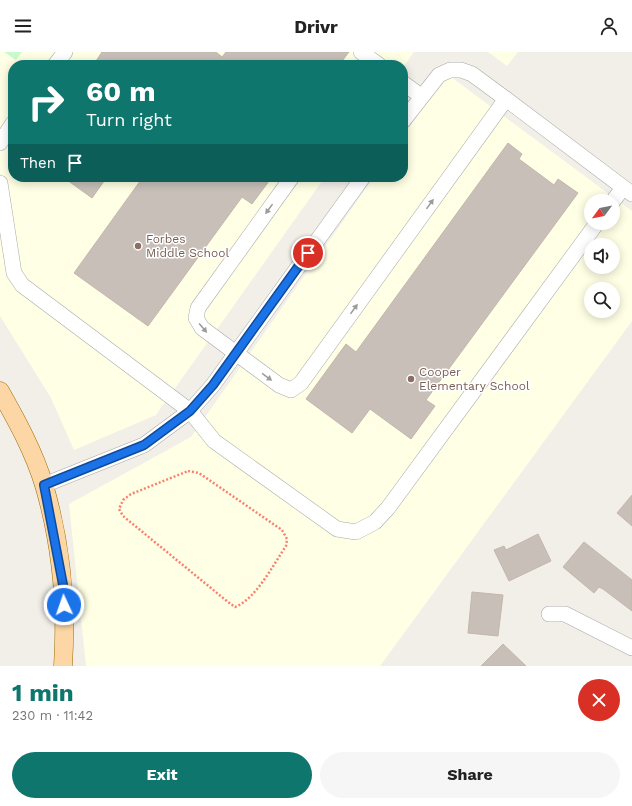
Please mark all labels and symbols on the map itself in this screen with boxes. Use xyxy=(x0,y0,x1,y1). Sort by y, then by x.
north arrow xyxy=(584,194,620,230)
one-way arrow xyxy=(426,198,434,209)
one-way arrow xyxy=(265,203,273,214)
place label: Forbes Middle School xyxy=(146,232,229,260)
pin xyxy=(291,236,325,270)
marker: Forbes Middle School xyxy=(133,241,143,251)
one-way arrow xyxy=(350,304,358,315)
one-way arrow xyxy=(198,322,207,333)
place label: Cooper Elementary School xyxy=(419,365,530,393)
one-way arrow xyxy=(262,373,273,381)
marker: Cooper Elementary School xyxy=(406,374,416,384)
position arrow xyxy=(43,584,85,626)

